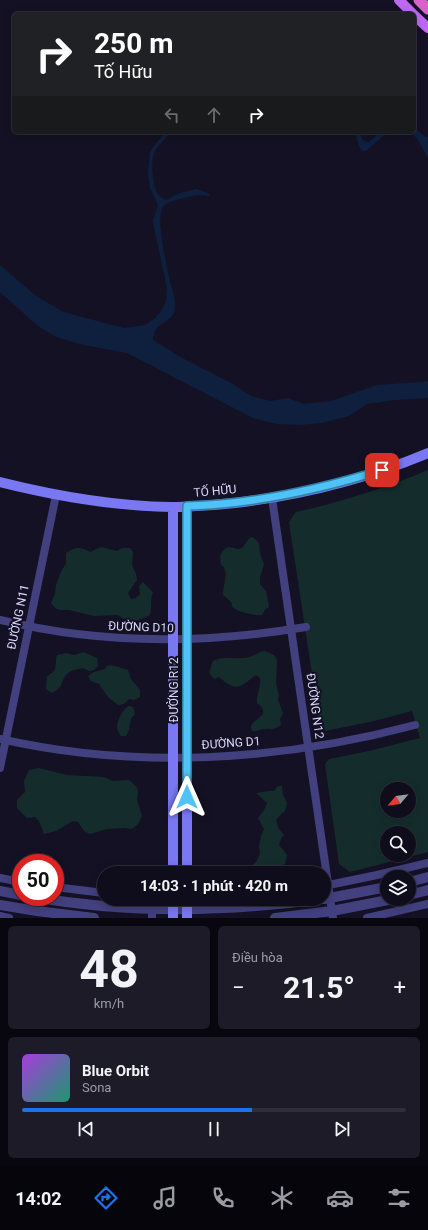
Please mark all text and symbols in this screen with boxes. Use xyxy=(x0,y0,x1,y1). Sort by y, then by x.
text: 250 m xyxy=(94,27,173,60)
icon: right xyxy=(28,28,80,80)
text: Tố Hữu xyxy=(94,61,153,82)
icon: left xyxy=(161,104,183,126)
icon: ahead xyxy=(203,104,225,126)
icon: right xyxy=(245,104,267,126)
pin xyxy=(365,453,399,487)
icon: arrive xyxy=(371,459,393,481)
street label: TỐ HỮU xyxy=(193,480,237,500)
street label: ĐƯỜNG N11 xyxy=(3,583,32,651)
street label: ĐƯỜNG D10 xyxy=(108,618,174,635)
street label: ĐƯỜNG R12 xyxy=(166,657,181,723)
street label: ĐƯỜNG N12 xyxy=(303,672,328,740)
street label: ĐƯỜNG D1 xyxy=(201,733,261,752)
position arrow xyxy=(166,776,208,818)
north arrow xyxy=(380,782,416,818)
map controls xyxy=(380,782,416,906)
button: search xyxy=(380,826,416,862)
speed limit sign: 50 xyxy=(12,854,64,906)
button: layers xyxy=(380,870,416,906)
text: 14:03 · 1 phút · 420 m xyxy=(140,877,288,895)
text: 48 xyxy=(79,939,139,1000)
text: Điều hòa xyxy=(232,950,283,965)
text: 21.5° xyxy=(283,970,355,1005)
text: − xyxy=(232,975,245,1000)
text: + xyxy=(394,975,406,1000)
text: km/h xyxy=(94,996,124,1011)
text: Blue Orbit xyxy=(82,1062,149,1080)
text: Sona xyxy=(82,1080,111,1095)
icon: previous xyxy=(75,1118,97,1140)
icon: pause xyxy=(203,1118,225,1140)
icon: next xyxy=(331,1118,353,1140)
icon: directions xyxy=(92,1184,120,1212)
icon: music xyxy=(151,1184,179,1212)
icon: phone xyxy=(209,1184,237,1212)
icon: climate xyxy=(268,1184,296,1212)
icon: car xyxy=(326,1184,354,1212)
icon: filters xyxy=(385,1184,413,1212)
text: 14:02 xyxy=(15,1188,62,1209)

